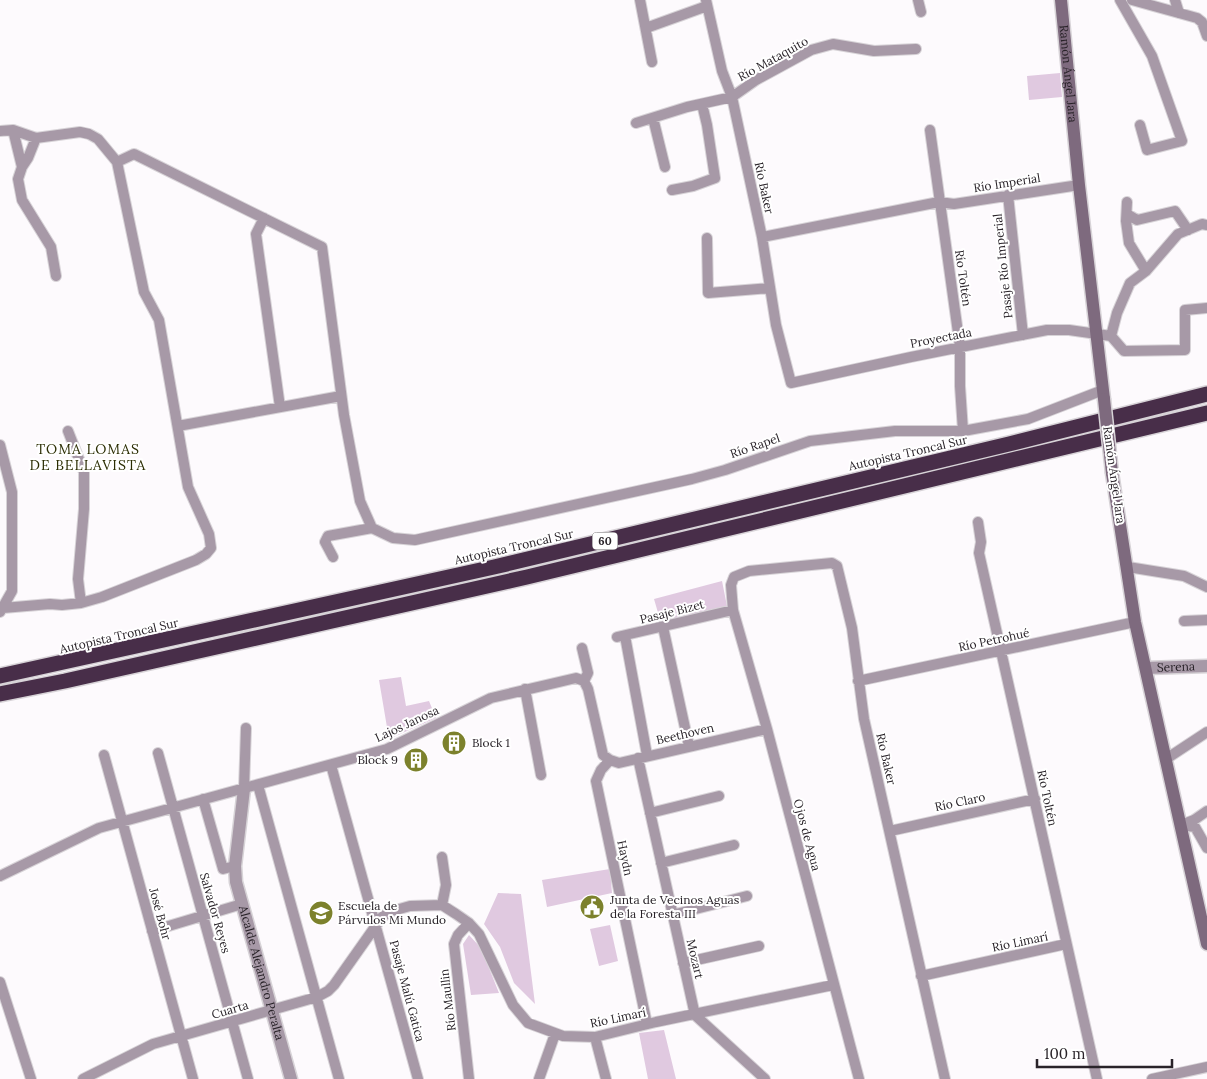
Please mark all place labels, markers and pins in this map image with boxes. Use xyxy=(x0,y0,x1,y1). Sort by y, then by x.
building icon: Block 1 xyxy=(441,730,467,756)
place label: Block 1 xyxy=(472,735,510,750)
building icon: Block 9 xyxy=(403,747,429,773)
place label: Block 9 xyxy=(357,752,398,767)
place label: Junta de Vecinos Aguas de la Foresta III xyxy=(609,892,740,921)
public building icon: Junta de Vecinos Aguas de la Foresta III xyxy=(579,894,605,920)
place label: Escuela de Párvulos Mi Mundo xyxy=(338,898,446,927)
school or university icon: Escuela de Párvulos Mi Mundo xyxy=(308,900,334,926)

